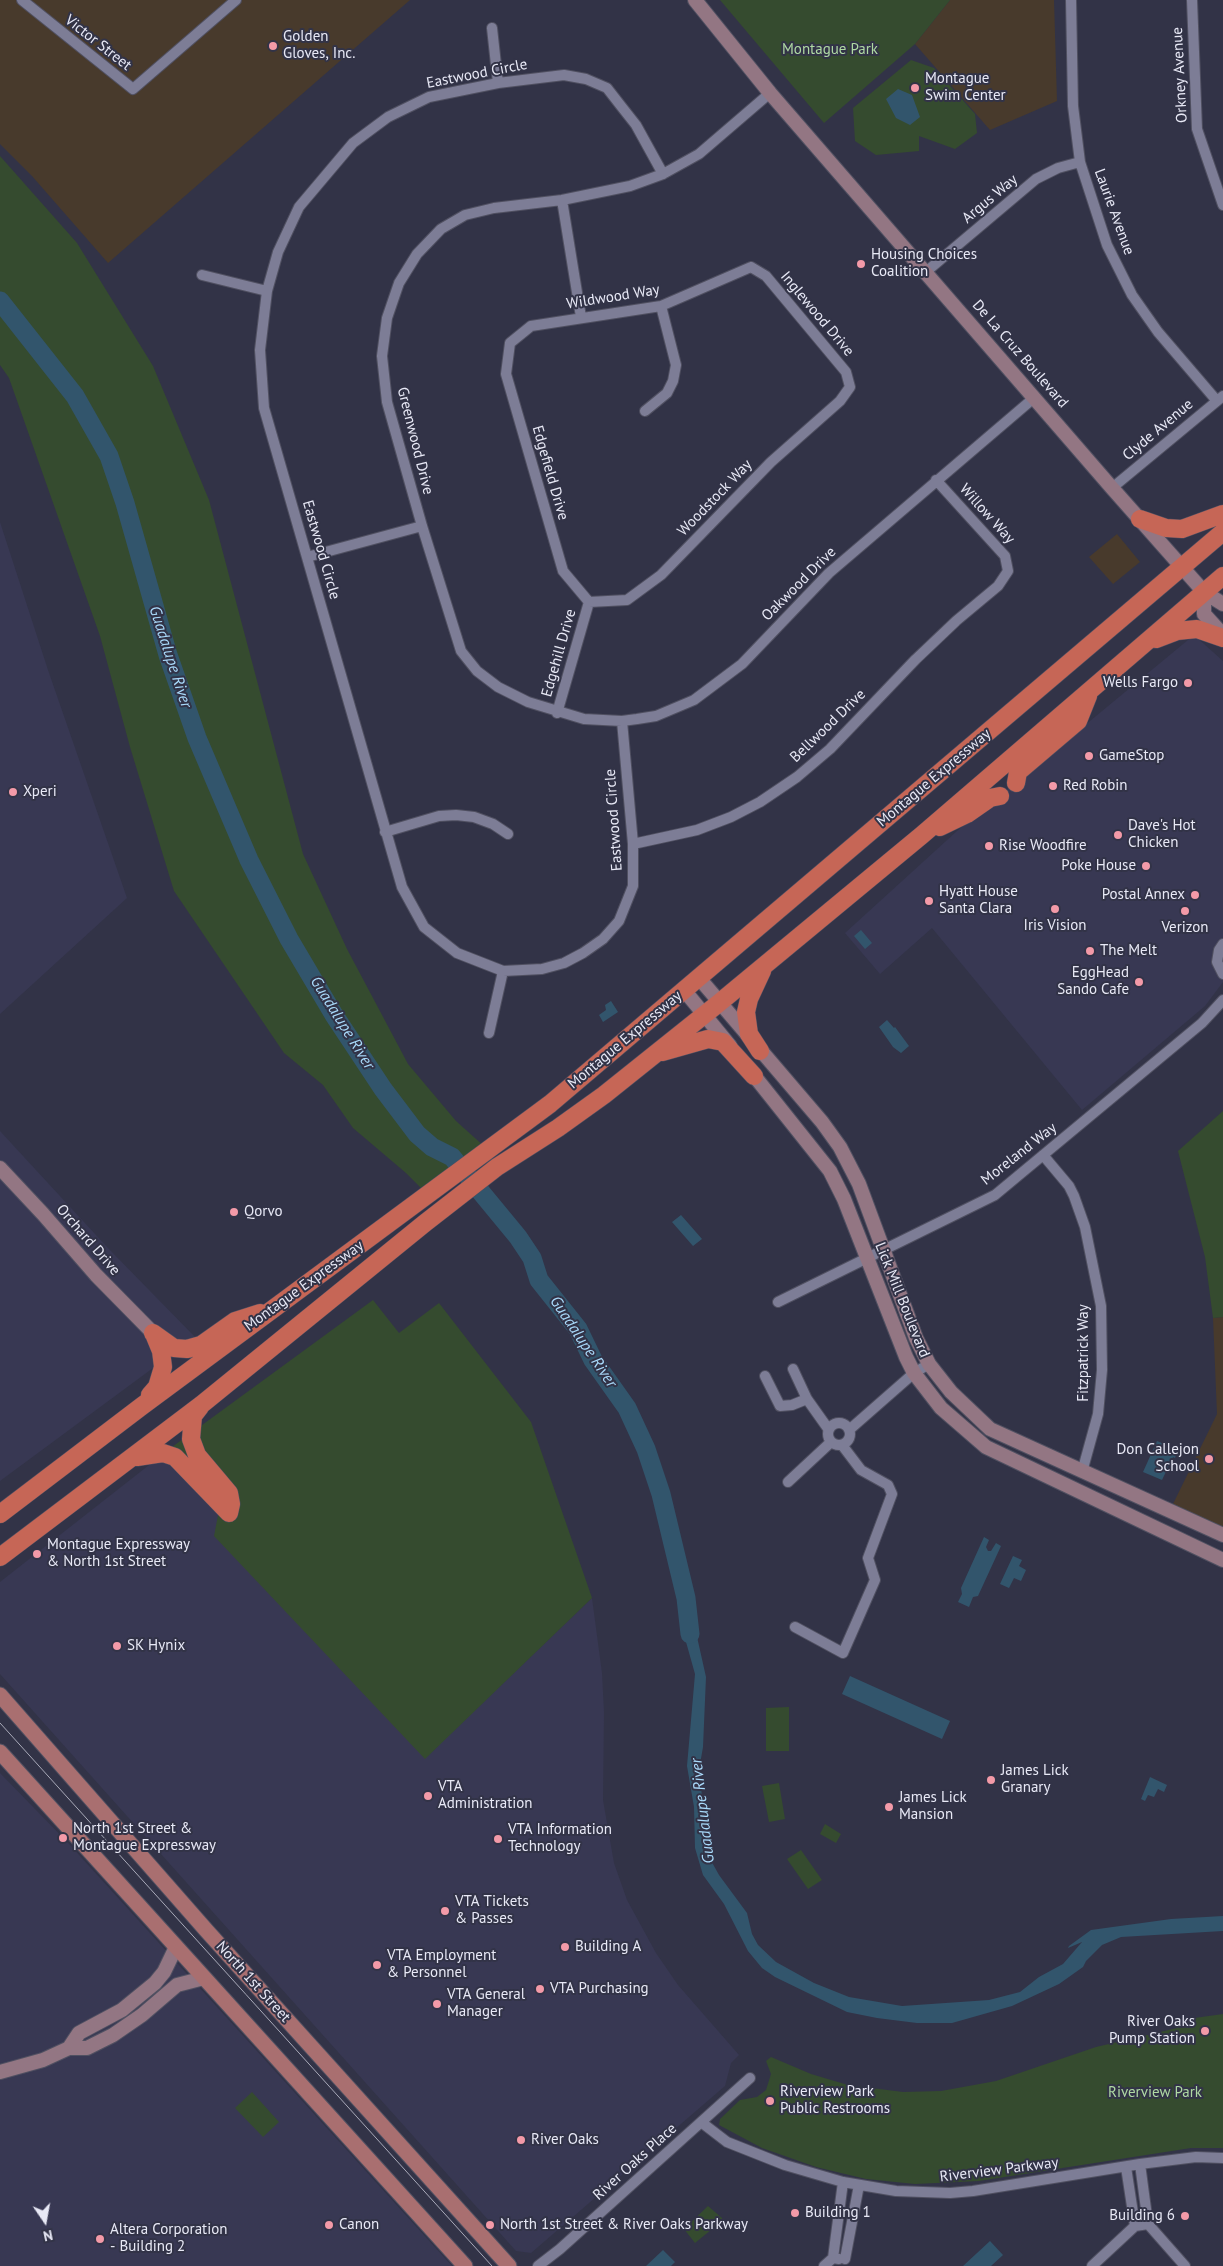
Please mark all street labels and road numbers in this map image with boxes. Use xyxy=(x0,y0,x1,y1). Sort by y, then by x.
street label: Victor Street xyxy=(61,11,135,75)
street label: Orkney Avenue xyxy=(1169,27,1191,123)
street label: Eastwood Circle xyxy=(425,55,529,93)
street label: Laurie Avenue xyxy=(1090,166,1138,258)
street label: Argus Way xyxy=(959,171,1021,227)
street label: Inglewood Drive xyxy=(776,268,858,360)
street label: Wildwood Way xyxy=(565,281,661,313)
street label: De La Cruz Boulevard xyxy=(968,296,1072,412)
street label: Greenwood Drive xyxy=(393,385,437,497)
street label: Clyde Avenue xyxy=(1119,395,1197,465)
street label: Edgefield Drive xyxy=(528,424,572,522)
street label: Woodstock Way xyxy=(674,456,756,540)
street label: Willow Way xyxy=(955,480,1019,548)
street label: Eastwood Circle xyxy=(298,498,344,602)
street label: Oakwood Drive xyxy=(758,543,840,625)
street label: Edgehill Drive xyxy=(538,607,580,699)
street label: Bellwood Drive xyxy=(787,686,869,766)
street label: Montague Expressway xyxy=(873,725,995,831)
street label: Eastwood Circle xyxy=(601,768,627,872)
street label: Montague Expressway xyxy=(564,987,686,1093)
street label: Moreland Way xyxy=(978,1119,1060,1189)
street label: Orchard Drive xyxy=(52,1201,124,1279)
street label: Montague Expressway xyxy=(241,1237,367,1335)
street label: Lick Mill Boulevard xyxy=(871,1240,933,1360)
street label: Fitzpatrick Way xyxy=(1075,1304,1093,1402)
street label: North 1st Street xyxy=(212,1938,294,2026)
street label: River Oaks Place xyxy=(590,2120,680,2204)
street label: Riverview Parkway xyxy=(939,2154,1059,2186)

